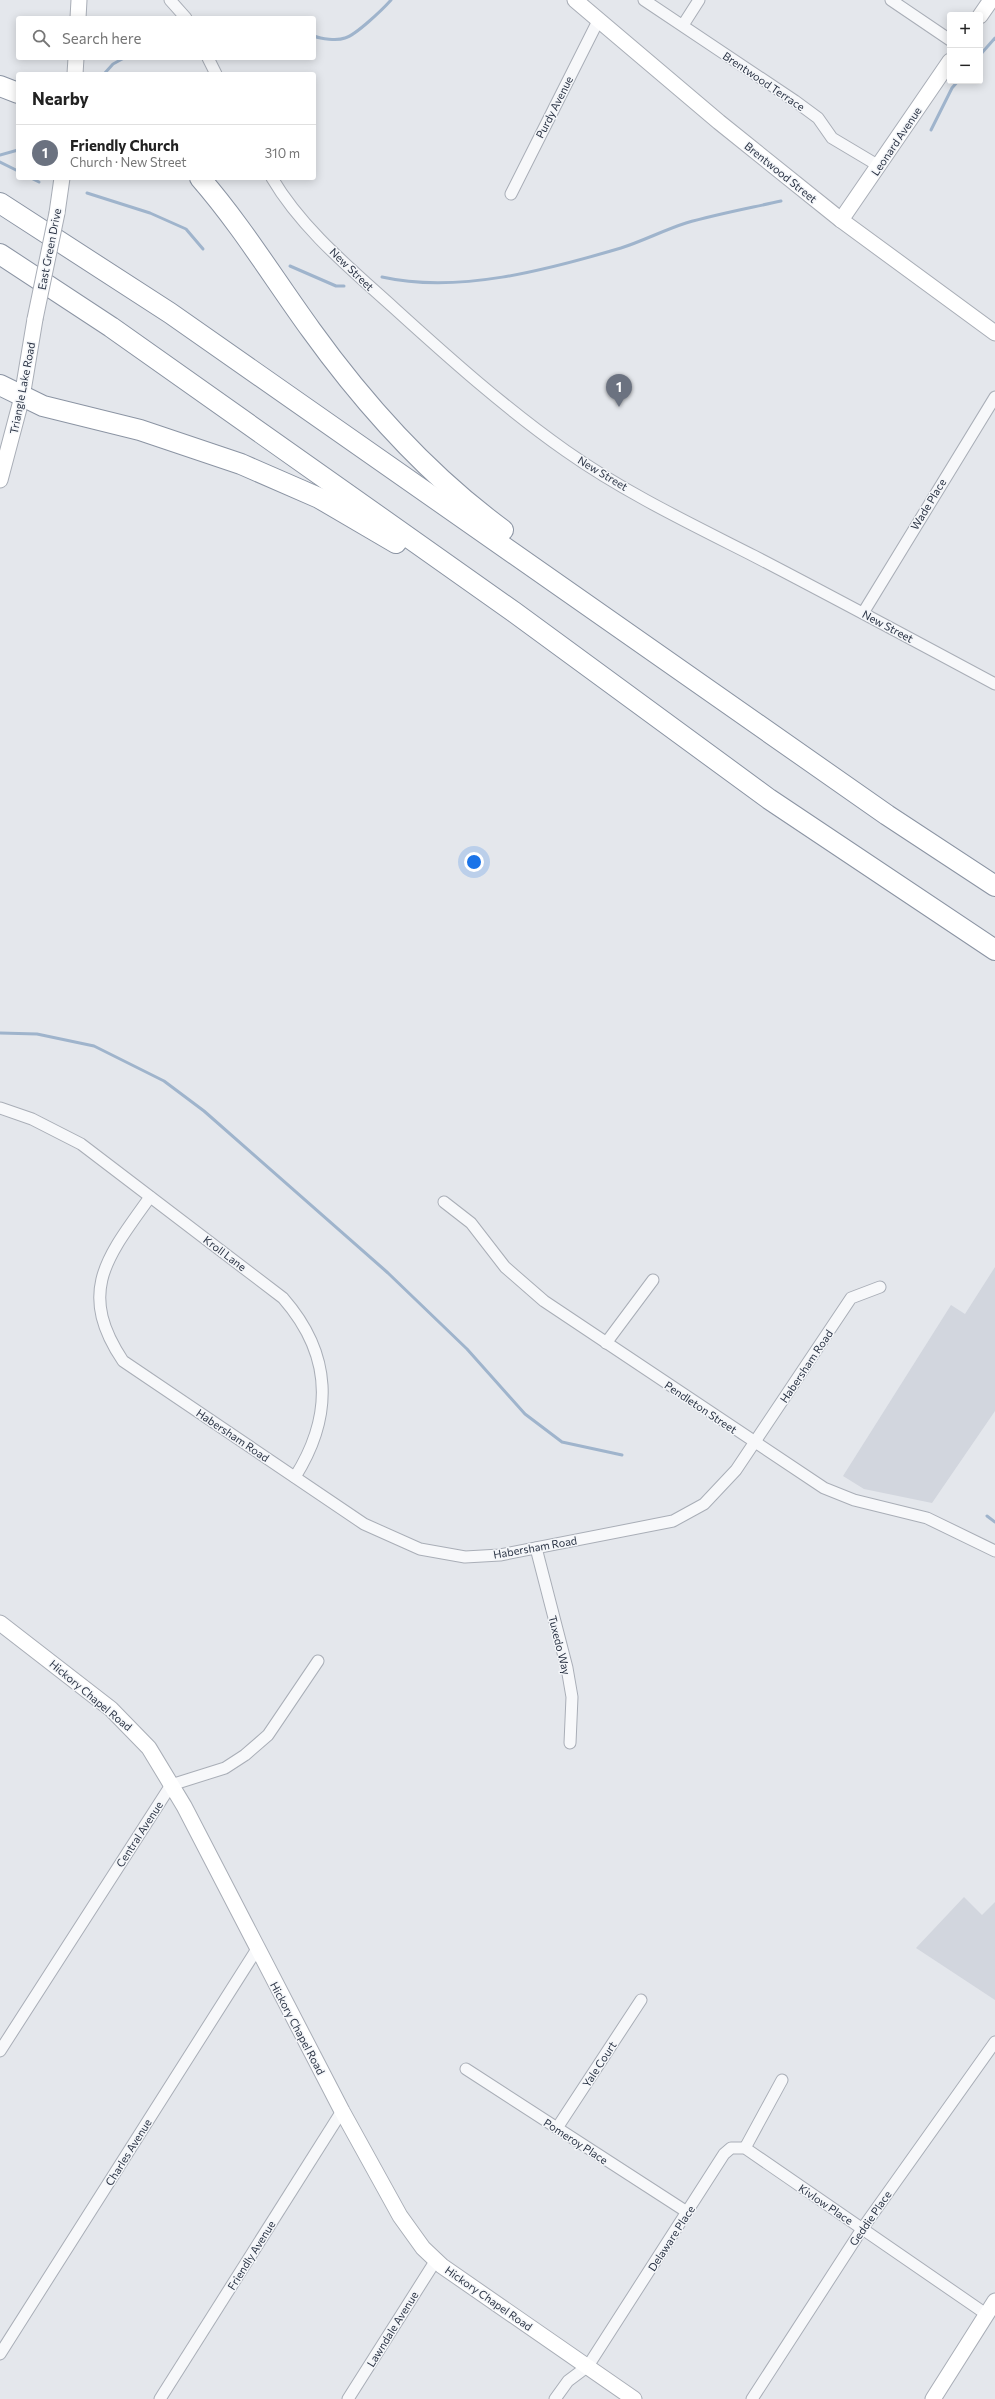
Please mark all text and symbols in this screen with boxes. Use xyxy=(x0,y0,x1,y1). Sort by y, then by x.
map controls xyxy=(947,12,983,84)
button: + xyxy=(947,12,983,48)
search box xyxy=(16,16,316,60)
icon: search xyxy=(30,27,52,49)
text: Search here xyxy=(62,29,141,47)
button: − xyxy=(947,48,983,84)
street label: Brentwood Terrace xyxy=(721,49,808,113)
street label: Purdy Avenue xyxy=(533,74,575,140)
text: Nearby xyxy=(32,88,89,109)
street label: Leonard Avenue xyxy=(868,104,924,178)
text: Friendly Church xyxy=(70,136,179,154)
street label: Brentwood Street xyxy=(742,139,820,205)
text: 1 xyxy=(42,145,48,161)
text: 310 m xyxy=(265,145,300,161)
text: Church · New Street xyxy=(70,154,187,170)
street label: East Green Drive xyxy=(35,207,63,291)
street label: New Street xyxy=(327,245,377,293)
street label: Triangle Lake Road xyxy=(7,341,37,435)
pin: 1 xyxy=(606,374,632,407)
street label: New Street xyxy=(576,453,631,493)
street label: Wade Place xyxy=(908,476,948,532)
street label: New Street xyxy=(860,607,916,645)
your location xyxy=(464,852,484,872)
street label: Kroll Lane xyxy=(201,1233,249,1273)
street label: Habersham Road xyxy=(777,1327,835,1405)
street label: Pendleton Street xyxy=(662,1378,740,1436)
street label: Habersham Road xyxy=(194,1406,272,1464)
street label: Habersham Road xyxy=(492,1533,578,1561)
street label: Tuxedo Way xyxy=(546,1614,574,1676)
street label: Hickory Chapel Road xyxy=(47,1657,135,1733)
street label: Central Avenue xyxy=(113,1799,165,1869)
street label: Hickory Chapel Road xyxy=(268,1979,328,2077)
street label: Yale Court xyxy=(579,2038,619,2089)
street label: Pomeroy Place xyxy=(542,2115,611,2167)
street label: Charles Avenue xyxy=(102,2116,154,2188)
street label: Kivlow Place xyxy=(796,2181,856,2227)
street label: Geddie Place xyxy=(846,2188,894,2248)
street label: Delaware Place xyxy=(645,2203,697,2273)
street label: Friendly Avenue xyxy=(225,2218,278,2292)
street label: Hickory Chapel Road xyxy=(443,2263,535,2333)
street label: Lawndale Avenue xyxy=(364,2289,421,2369)

